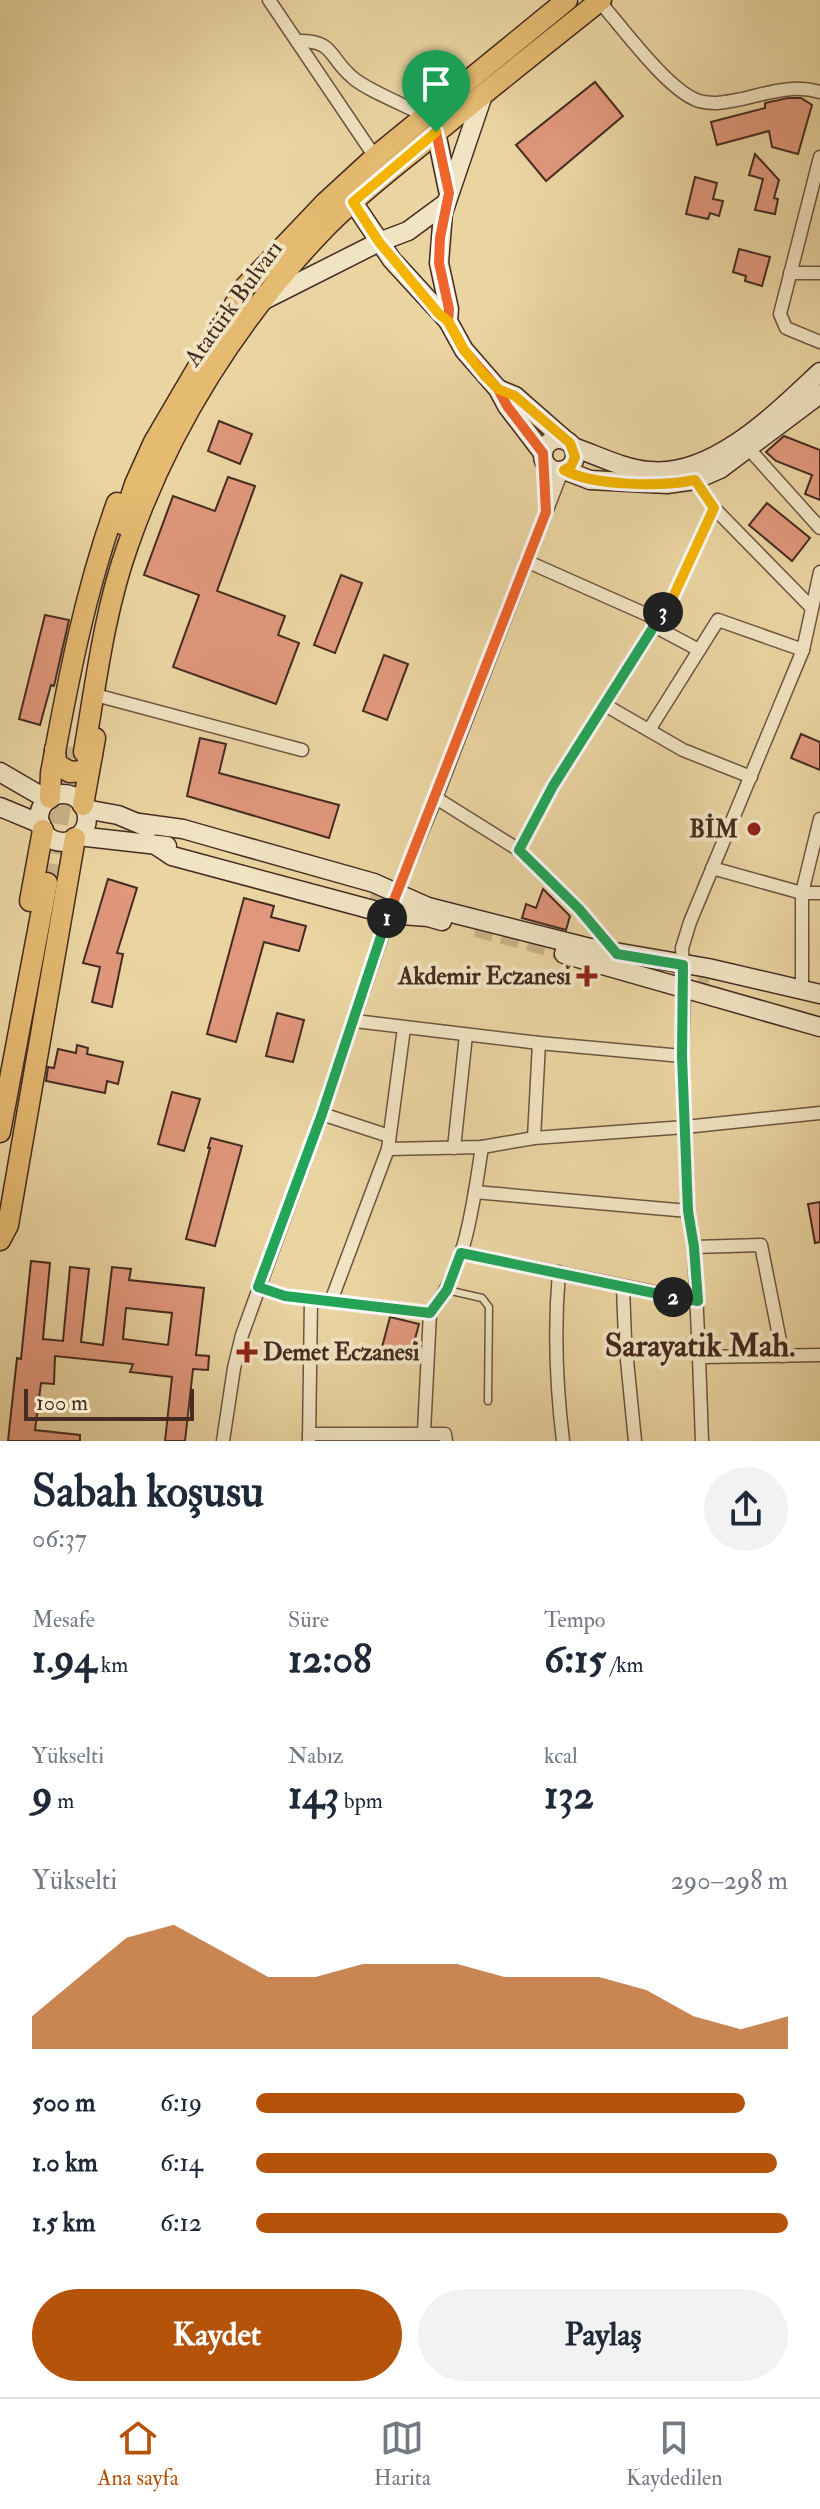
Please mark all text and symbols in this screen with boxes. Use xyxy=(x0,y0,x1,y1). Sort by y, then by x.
pin xyxy=(402,50,470,132)
icon: arrive xyxy=(414,62,458,106)
street label: Atatürk Bulvarı xyxy=(177,234,289,373)
pin: 3 xyxy=(643,592,683,632)
text: 3 xyxy=(659,598,667,626)
place label: BİM xyxy=(689,813,738,845)
marker: BİM xyxy=(745,820,763,838)
pin: 1 xyxy=(367,898,407,938)
text: 1 xyxy=(383,904,391,932)
place label: Akdemir Eczanesi xyxy=(397,961,572,992)
marker: Akdemir Eczanesi xyxy=(578,967,596,985)
pin: 2 xyxy=(653,1277,693,1317)
text: 2 xyxy=(667,1283,679,1311)
district label: Sarayatik Mah. xyxy=(605,1326,795,1366)
place label: Demet Eczanesi xyxy=(263,1337,420,1368)
marker: Demet Eczanesi xyxy=(238,1343,256,1361)
scale bar xyxy=(24,1385,194,1421)
text: 100 m xyxy=(36,1389,88,1417)
text: Sabah koşusu xyxy=(32,1465,264,1520)
button: share xyxy=(704,1467,788,1551)
text: 06:37 xyxy=(32,1523,87,1555)
text: Mesafe xyxy=(32,1606,95,1634)
text: Süre xyxy=(288,1606,329,1634)
text: Tempo xyxy=(544,1606,605,1634)
text: 1.94 xyxy=(32,1634,96,1685)
text: 12:08 xyxy=(288,1634,372,1685)
text: 6:15 xyxy=(544,1634,606,1685)
text: km xyxy=(96,1651,128,1679)
text: /km xyxy=(606,1651,644,1679)
text: Yükselti xyxy=(32,1742,104,1770)
text: Nabız xyxy=(288,1742,344,1770)
text: kcal xyxy=(544,1742,578,1770)
text: 9 xyxy=(32,1770,53,1821)
text: 143 xyxy=(288,1770,339,1821)
text: 132 xyxy=(544,1770,594,1821)
text: m xyxy=(53,1787,74,1815)
text: bpm xyxy=(339,1787,383,1815)
text: Yükselti xyxy=(32,1865,117,1897)
text: 290–298 m xyxy=(671,1865,788,1897)
text: 500 m xyxy=(32,2087,96,2119)
text: 6:19 xyxy=(160,2087,202,2119)
text: 1.0 km xyxy=(32,2147,98,2179)
text: 6:14 xyxy=(160,2147,203,2179)
text: 1.5 km xyxy=(32,2207,95,2239)
text: 6:12 xyxy=(160,2207,202,2239)
button: Kaydet xyxy=(32,2289,402,2381)
button: Paylaş xyxy=(418,2289,788,2381)
tab: Ana sayfa xyxy=(98,2416,179,2492)
tab: Harita xyxy=(374,2416,431,2492)
tab: Kaydedilen xyxy=(626,2416,722,2492)

